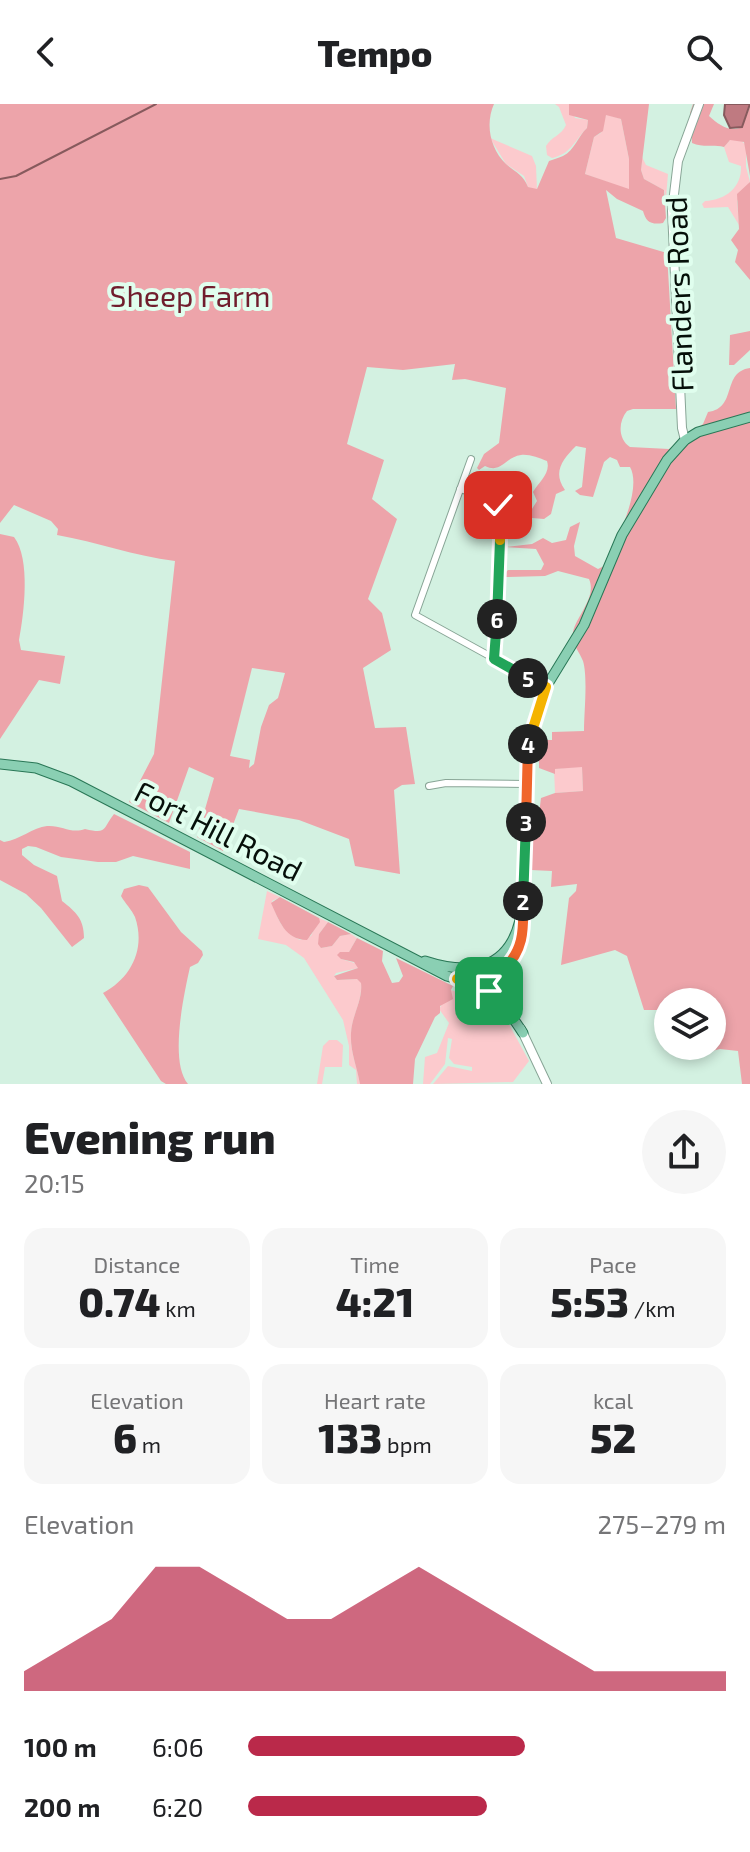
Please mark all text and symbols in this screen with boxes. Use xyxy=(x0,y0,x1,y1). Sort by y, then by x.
icon: back xyxy=(24,30,68,74)
icon: search xyxy=(682,30,726,74)
text: Tempo xyxy=(318,31,432,74)
street label: Flanders Road xyxy=(657,196,699,392)
park label: Sheep Farm xyxy=(110,277,270,313)
pin xyxy=(464,471,532,539)
icon: check xyxy=(476,483,520,527)
pin: 6 xyxy=(477,599,517,639)
text: 6 xyxy=(491,606,503,632)
pin: 5 xyxy=(508,658,548,698)
text: 5 xyxy=(522,665,534,691)
pin: 4 xyxy=(508,724,548,764)
text: 4 xyxy=(521,731,535,757)
street label: Fort Hill Road xyxy=(129,772,309,888)
pin: 3 xyxy=(506,802,546,842)
text: 3 xyxy=(520,809,532,835)
pin: 2 xyxy=(503,881,543,921)
text: 2 xyxy=(517,888,529,914)
pin xyxy=(455,957,523,1025)
icon: arrive xyxy=(467,969,511,1013)
map controls xyxy=(654,988,726,1060)
button: layers xyxy=(654,988,726,1060)
text: Evening run xyxy=(24,1110,276,1163)
button: share xyxy=(642,1110,726,1194)
text: 20:15 xyxy=(24,1167,85,1198)
text: Distance xyxy=(94,1251,180,1277)
text: Time xyxy=(350,1251,400,1277)
text: Pace xyxy=(589,1251,637,1277)
text: 0.74 xyxy=(78,1277,160,1325)
text: 4:21 xyxy=(336,1277,414,1325)
text: 5:53 xyxy=(550,1277,629,1325)
text: km xyxy=(160,1295,196,1321)
text: /km xyxy=(629,1295,676,1321)
text: Elevation xyxy=(90,1387,184,1413)
text: Heart rate xyxy=(324,1387,426,1413)
text: kcal xyxy=(593,1387,633,1413)
text: 6 xyxy=(113,1413,137,1461)
text: 133 xyxy=(318,1413,382,1461)
text: 52 xyxy=(590,1413,636,1461)
text: m xyxy=(137,1431,161,1457)
text: bpm xyxy=(382,1431,432,1457)
text: Elevation xyxy=(24,1508,134,1539)
text: 275–279 m xyxy=(597,1508,726,1539)
text: 100 m xyxy=(24,1731,97,1762)
text: 6:06 xyxy=(152,1731,204,1762)
text: 200 m xyxy=(24,1791,100,1822)
text: 6:20 xyxy=(152,1791,203,1822)

